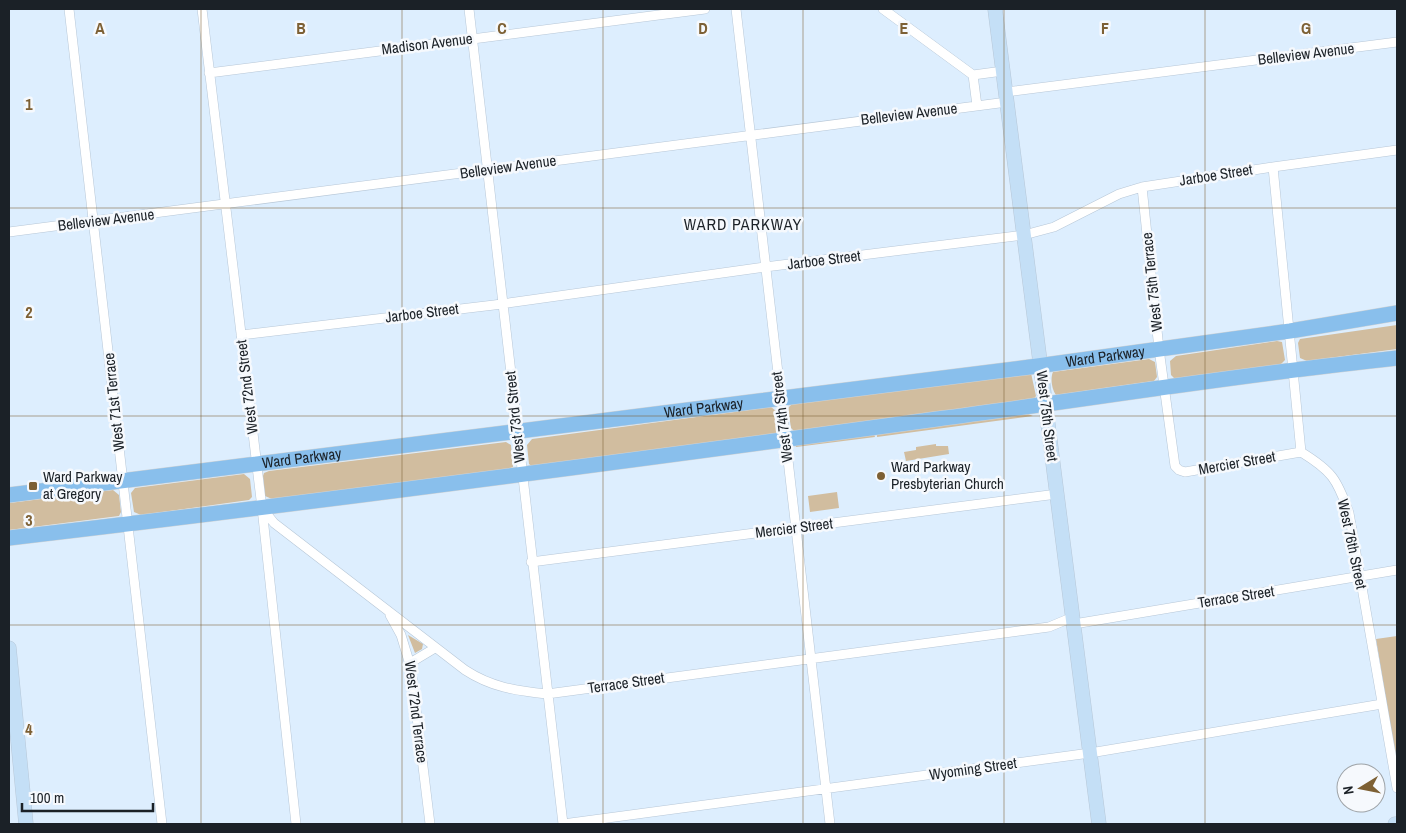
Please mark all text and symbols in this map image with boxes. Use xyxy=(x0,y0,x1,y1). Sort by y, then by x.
text: A xyxy=(95,17,105,39)
text: B xyxy=(296,17,306,39)
text: C xyxy=(497,17,507,39)
text: D xyxy=(698,17,708,39)
text: E xyxy=(900,17,909,39)
text: F xyxy=(1101,17,1109,39)
text: G xyxy=(1301,17,1311,39)
street label: Madison Avenue xyxy=(380,27,474,59)
street label: Belleview Avenue xyxy=(1257,37,1355,70)
text: 1 xyxy=(25,93,33,115)
street label: Belleview Avenue xyxy=(860,97,958,130)
street label: Belleview Avenue xyxy=(458,149,558,184)
street label: Jarboe Street xyxy=(1178,158,1255,191)
street label: Belleview Avenue xyxy=(57,203,155,236)
district label: WARD PARKWAY xyxy=(684,213,802,235)
street label: West 75th Terrace xyxy=(1136,231,1167,333)
street label: Jarboe Street xyxy=(786,245,862,274)
street label: Jarboe Street xyxy=(384,298,460,327)
text: 2 xyxy=(25,301,33,323)
street label: West 72nd Street xyxy=(230,338,263,435)
street label: Ward Parkway xyxy=(1064,340,1147,372)
street label: West 71st Terrace xyxy=(98,352,129,452)
street label: West 75th Street xyxy=(1032,369,1064,463)
street label: West 73rd Street xyxy=(499,370,530,464)
street label: West 74th Street xyxy=(765,370,797,464)
street label: Ward Parkway xyxy=(663,392,745,423)
street label: Ward Parkway xyxy=(261,442,343,473)
street label: Mercier Street xyxy=(1197,445,1278,480)
place label: Ward Parkway Presbyterian Church xyxy=(891,456,1004,494)
place label: Ward Parkway at Gregory xyxy=(43,466,123,504)
marker: Ward Parkway Presbyterian Church xyxy=(875,470,887,482)
marker: Ward Parkway at Gregory xyxy=(27,480,39,492)
street label: West 76th Street xyxy=(1333,497,1372,591)
text: 3 xyxy=(25,509,33,531)
street label: Mercier Street xyxy=(754,512,834,543)
street label: Terrace Street xyxy=(1196,580,1276,613)
street label: West 72nd Terrace xyxy=(400,660,433,764)
street label: Terrace Street xyxy=(586,667,666,698)
text: 4 xyxy=(25,718,33,740)
street label: Wyoming Street xyxy=(928,752,1019,785)
north arrow xyxy=(1336,763,1386,813)
scale bar xyxy=(22,780,154,812)
text: N xyxy=(1339,785,1358,796)
text: 100 m xyxy=(30,787,64,808)

